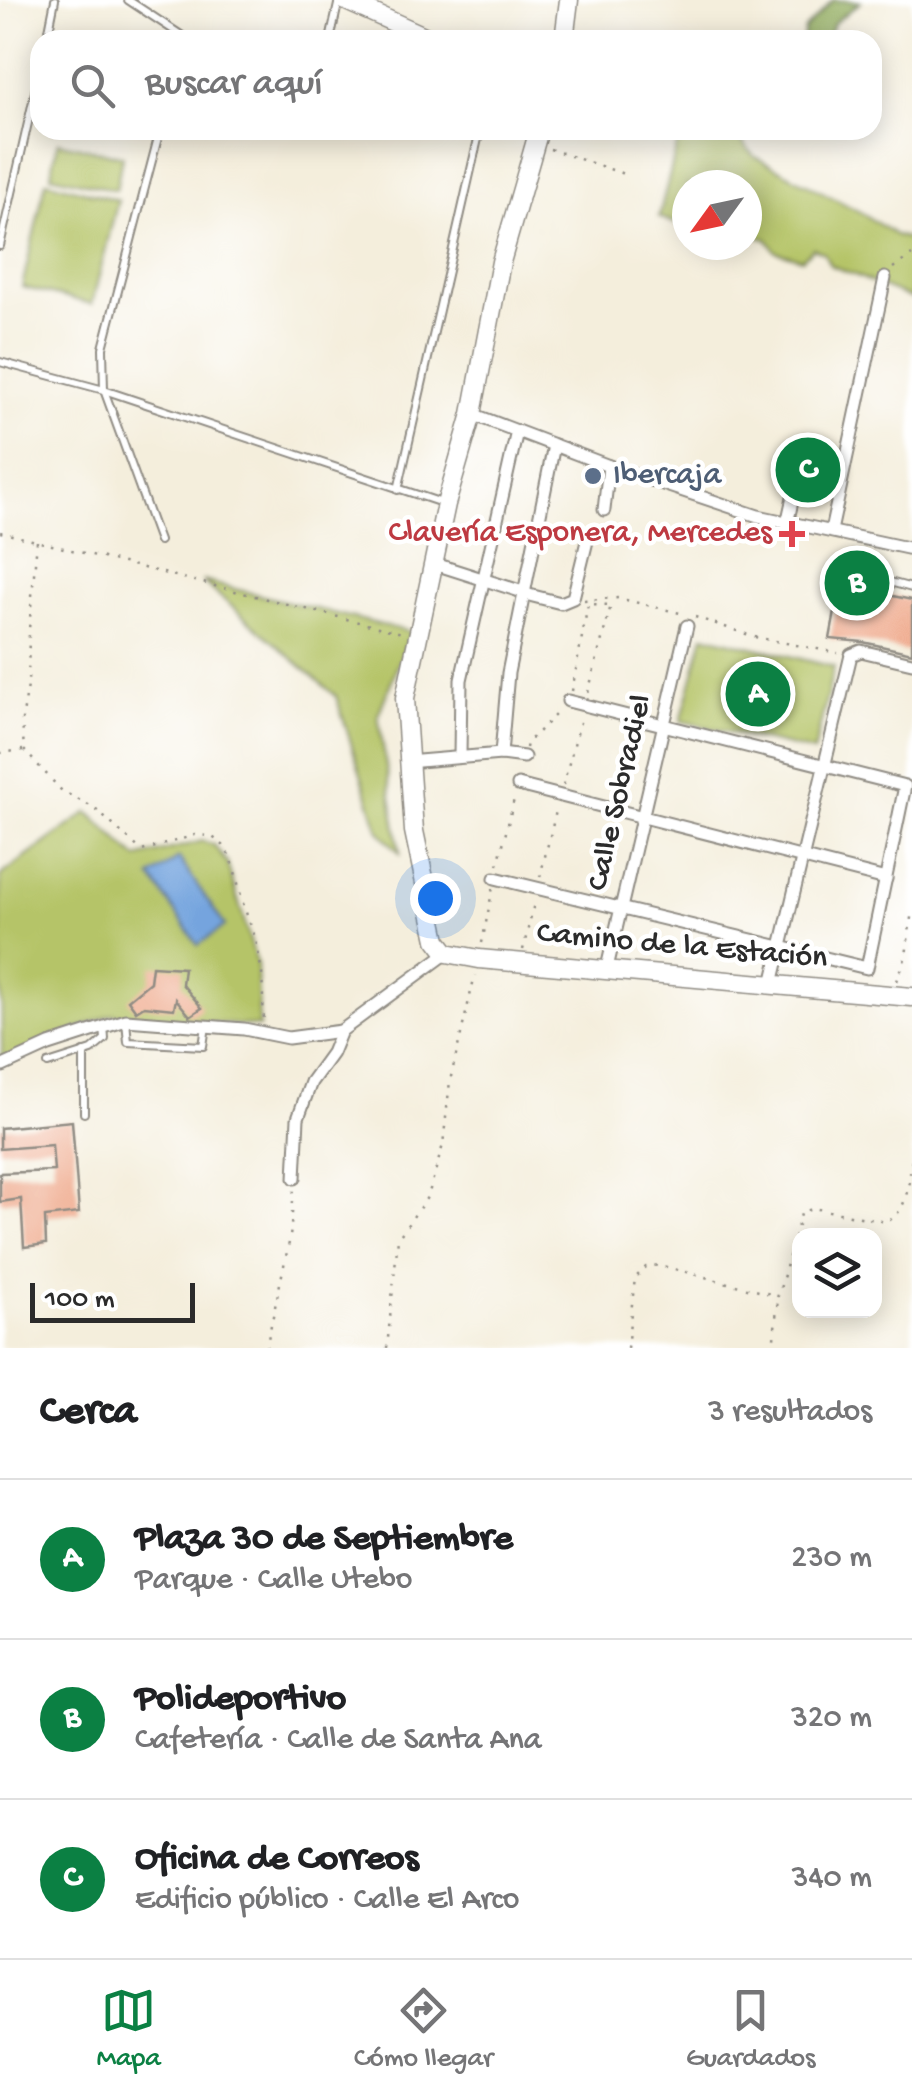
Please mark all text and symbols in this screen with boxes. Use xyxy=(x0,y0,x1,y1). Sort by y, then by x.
search box xyxy=(30,30,882,140)
icon: search xyxy=(65,58,120,113)
text: Buscar aquí xyxy=(145,63,323,107)
north arrow xyxy=(672,170,762,260)
pin: C xyxy=(776,432,840,508)
place label: Ibercaja xyxy=(613,457,722,495)
marker: Ibercaja xyxy=(582,465,604,487)
place label: Clavería Esponera, Mercedes xyxy=(389,515,773,553)
marker: Clavería Esponera, Mercedes xyxy=(781,523,803,545)
pin: B xyxy=(824,546,890,620)
pin: A xyxy=(726,656,790,732)
street label: Calle Sobradiel xyxy=(580,691,662,895)
your location xyxy=(410,873,461,924)
street label: Camino de la Estación xyxy=(535,915,829,979)
map controls xyxy=(792,1228,882,1318)
button: layers xyxy=(792,1228,882,1318)
scale bar xyxy=(30,1278,195,1322)
text: 100 m xyxy=(45,1284,115,1317)
text: Cerca xyxy=(40,1389,137,1438)
text: 3 resultados xyxy=(708,1394,872,1432)
text: Plaza 30 de Septiembre xyxy=(135,1518,513,1562)
text: A xyxy=(63,1540,82,1578)
text: 230 m xyxy=(791,1540,872,1578)
text: Parque · Calle Utebo xyxy=(135,1562,412,1600)
text: Polideportivo xyxy=(135,1678,346,1722)
text: B xyxy=(64,1700,81,1738)
text: 320 m xyxy=(791,1700,872,1738)
text: Cafetería · Calle de Santa Ana xyxy=(135,1722,541,1760)
text: Oficina de Correos xyxy=(135,1838,418,1882)
text: C xyxy=(64,1860,81,1898)
text: 340 m xyxy=(792,1860,872,1898)
text: Edificio público · Calle El Arco xyxy=(135,1882,519,1920)
tab: Mapa xyxy=(97,1983,161,2076)
tab: Cómo llegar xyxy=(354,1983,493,2076)
tab: Guardados xyxy=(686,1983,815,2076)

